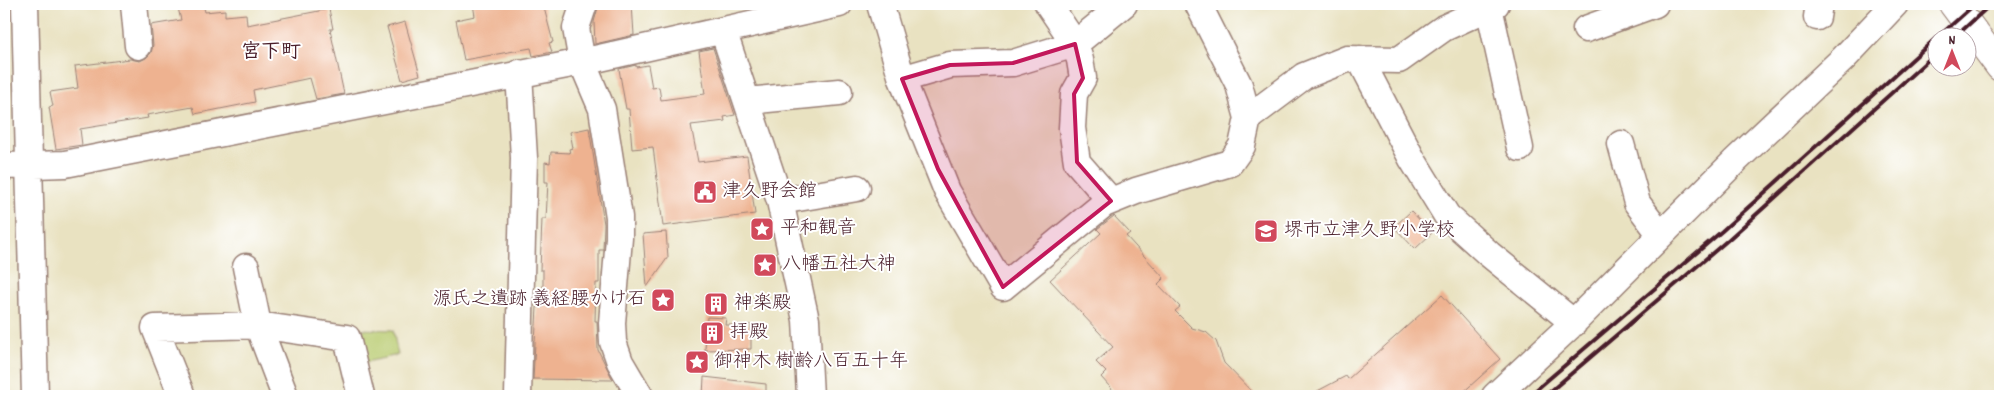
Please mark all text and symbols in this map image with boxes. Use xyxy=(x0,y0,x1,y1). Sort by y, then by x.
north arrow xyxy=(1926,28,1976,78)
text: N xyxy=(1949,31,1956,51)
district label: 宮下町 xyxy=(241,39,301,67)
public building icon: 津久野会館 xyxy=(692,179,718,205)
place label: 津久野会館 xyxy=(722,179,817,206)
place icon: 平和観音 xyxy=(749,216,775,242)
place label: 平和観音 xyxy=(780,216,856,243)
school or university icon: 堺市立津久野小学校 xyxy=(1253,218,1279,244)
place label: 堺市立津久野小学校 xyxy=(1284,218,1455,245)
place icon: 八幡五社大神 xyxy=(752,252,778,278)
place label: 八幡五社大神 xyxy=(782,252,896,279)
place label: 源氏之遺跡 義経腰かけ石 xyxy=(433,287,646,314)
place icon: 源氏之遺跡 義経腰かけ石 xyxy=(650,287,676,313)
building icon: 神楽殿 xyxy=(703,291,729,317)
place label: 神楽殿 xyxy=(734,291,791,318)
building icon: 拝殿 xyxy=(699,320,725,346)
place label: 拝殿 xyxy=(730,320,768,347)
place icon: 御神木 樹齢八百五十年 xyxy=(684,349,710,375)
place label: 御神木 樹齢八百五十年 xyxy=(714,349,908,376)

